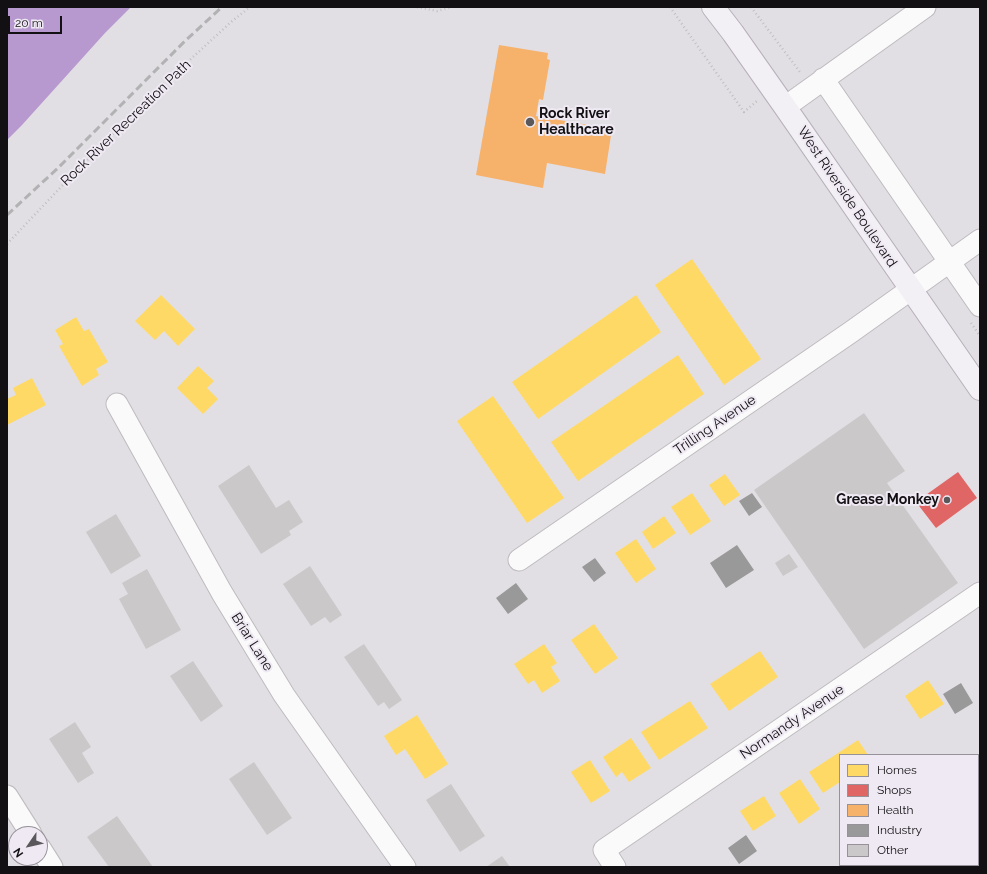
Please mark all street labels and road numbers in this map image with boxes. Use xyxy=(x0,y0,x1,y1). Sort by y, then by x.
street label: Rock River Recreation Path xyxy=(58,56,194,190)
street label: West Riverside Boulevard xyxy=(794,124,900,270)
street label: Trilling Avenue xyxy=(671,391,759,459)
street label: Briar Lane xyxy=(228,610,276,674)
street label: Normandy Avenue xyxy=(737,681,847,763)

